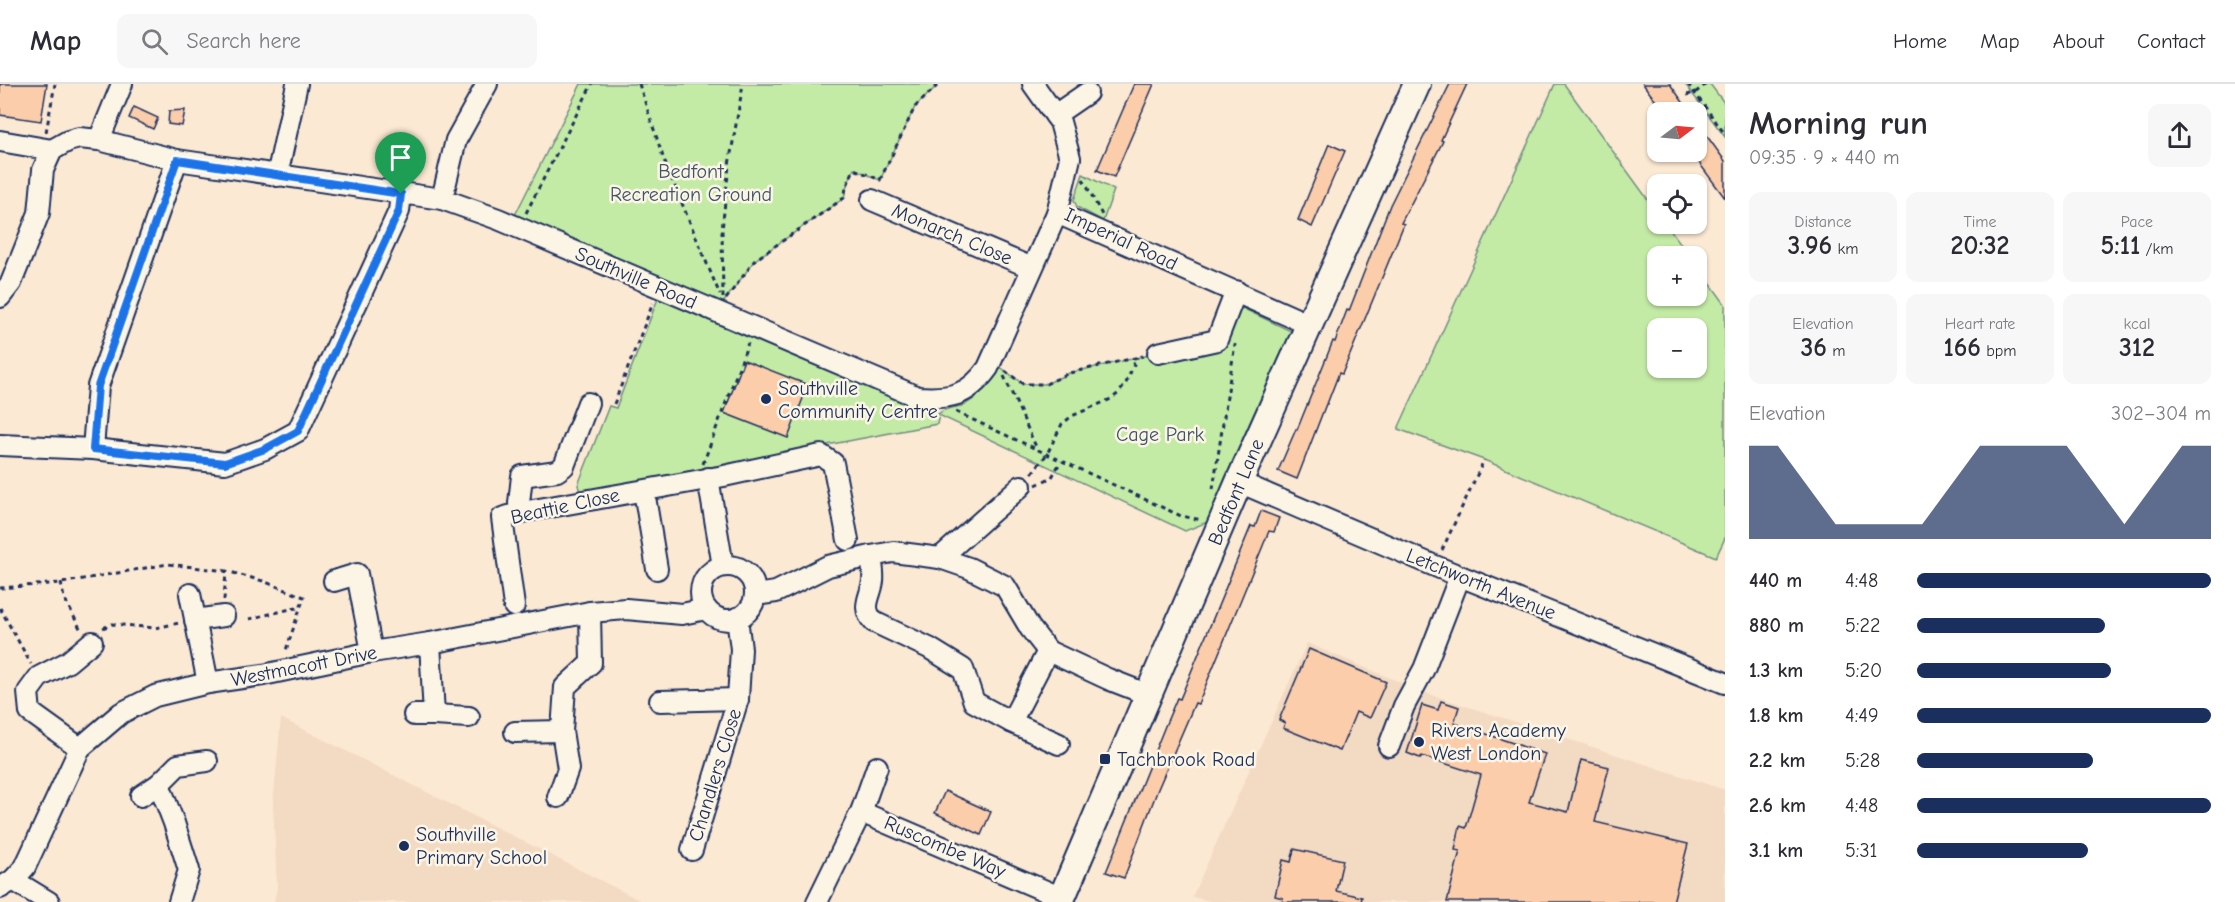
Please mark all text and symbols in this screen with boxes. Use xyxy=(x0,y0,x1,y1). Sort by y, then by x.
search box xyxy=(117,14,537,68)
text: Map xyxy=(30,25,81,57)
icon: search xyxy=(138,25,171,58)
text: Search here xyxy=(186,28,301,54)
text: Home xyxy=(1893,29,1947,53)
text: Map xyxy=(1980,29,2020,53)
text: About xyxy=(2053,29,2104,53)
text: Contact xyxy=(2137,29,2205,53)
north arrow xyxy=(1647,102,1707,162)
map controls xyxy=(1647,102,1707,378)
text: Morning run xyxy=(1749,104,1928,142)
button: share xyxy=(2148,104,2211,167)
pin xyxy=(375,132,426,194)
icon: arrive xyxy=(384,141,417,174)
text: 09:35 · 9 × 440 m xyxy=(1749,146,1900,169)
park label: Bedfont Recreation Ground xyxy=(610,160,772,206)
button: locate xyxy=(1647,174,1707,234)
street label: Monarch Close xyxy=(888,198,1016,270)
street label: Imperial Road xyxy=(1061,203,1181,275)
text: Distance xyxy=(1794,213,1852,231)
text: Time xyxy=(1963,213,1997,231)
text: Pace xyxy=(2121,213,2153,231)
text: 3.96 xyxy=(1787,231,1832,261)
text: 20:32 xyxy=(1951,231,2009,261)
text: 5:11 xyxy=(2101,231,2140,261)
text: km xyxy=(1832,240,1859,258)
text: /km xyxy=(2140,240,2173,258)
street label: Southville Road xyxy=(572,242,700,314)
button: + xyxy=(1647,246,1707,306)
text: Elevation xyxy=(1792,315,1854,333)
text: Heart rate xyxy=(1945,315,2015,333)
text: kcal xyxy=(2124,315,2150,333)
button: − xyxy=(1647,318,1707,378)
text: 36 xyxy=(1801,333,1827,363)
text: 166 xyxy=(1943,333,1981,363)
text: 312 xyxy=(2119,333,2155,363)
text: m xyxy=(1827,342,1846,360)
text: bpm xyxy=(1981,342,2017,360)
place label: Southville Community Centre xyxy=(778,377,938,423)
marker: Southville Community Centre xyxy=(759,392,773,406)
text: Elevation xyxy=(1749,402,1826,425)
text: 302–304 m xyxy=(2111,402,2211,425)
park label: Cage Park xyxy=(1116,423,1204,446)
street label: Bedfont Lane xyxy=(1203,435,1269,549)
street label: Beattie Close xyxy=(508,483,622,529)
street label: Letchworth Avenue xyxy=(1403,543,1559,625)
text: 440 m xyxy=(1749,569,1802,592)
text: 4:48 xyxy=(1845,569,1878,592)
text: 880 m xyxy=(1749,614,1804,637)
text: 5:22 xyxy=(1845,614,1880,637)
street label: Westmacott Drive xyxy=(229,641,379,691)
text: 1.3 km xyxy=(1749,659,1803,682)
text: 5:20 xyxy=(1845,659,1882,682)
text: 1.8 km xyxy=(1749,704,1804,727)
text: 4:49 xyxy=(1845,704,1879,727)
street label: Chandlers Close xyxy=(684,706,746,844)
place label: Rivers Academy West London xyxy=(1431,719,1566,765)
marker: Rivers Academy West London xyxy=(1412,735,1426,749)
place label: Tachbrook Road xyxy=(1117,748,1255,771)
text: 2.2 km xyxy=(1749,749,1805,772)
text: 5:28 xyxy=(1845,749,1880,772)
marker: Tachbrook Road xyxy=(1098,752,1112,766)
text: 2.6 km xyxy=(1749,794,1806,817)
text: 4:48 xyxy=(1845,794,1878,817)
street label: Ruscombe Way xyxy=(881,811,1009,883)
place label: Southville Primary School xyxy=(416,823,547,869)
marker: Southville Primary School xyxy=(397,839,411,853)
text: 3.1 km xyxy=(1749,839,1803,862)
text: 5:31 xyxy=(1845,839,1878,862)

